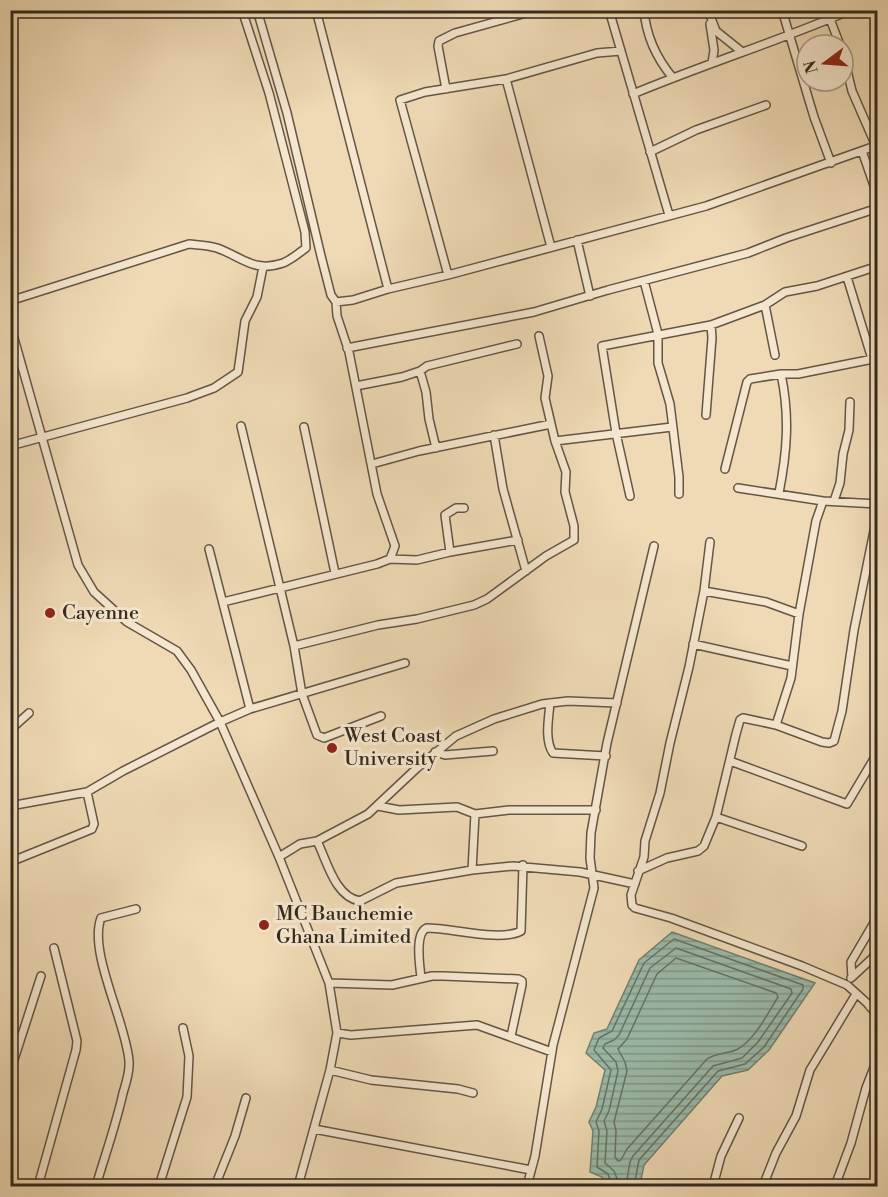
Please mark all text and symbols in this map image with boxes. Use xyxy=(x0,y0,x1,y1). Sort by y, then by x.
north arrow xyxy=(795,33,855,93)
text: N xyxy=(800,58,823,76)
place label: Cayenne xyxy=(62,601,139,626)
marker: Cayenne xyxy=(43,606,57,620)
place label: West Coast University xyxy=(343,724,442,772)
marker: West Coast University xyxy=(325,741,339,755)
place label: MC Bauchemie Ghana Limited xyxy=(276,902,413,950)
marker: MC Bauchemie Ghana Limited xyxy=(257,918,271,932)

